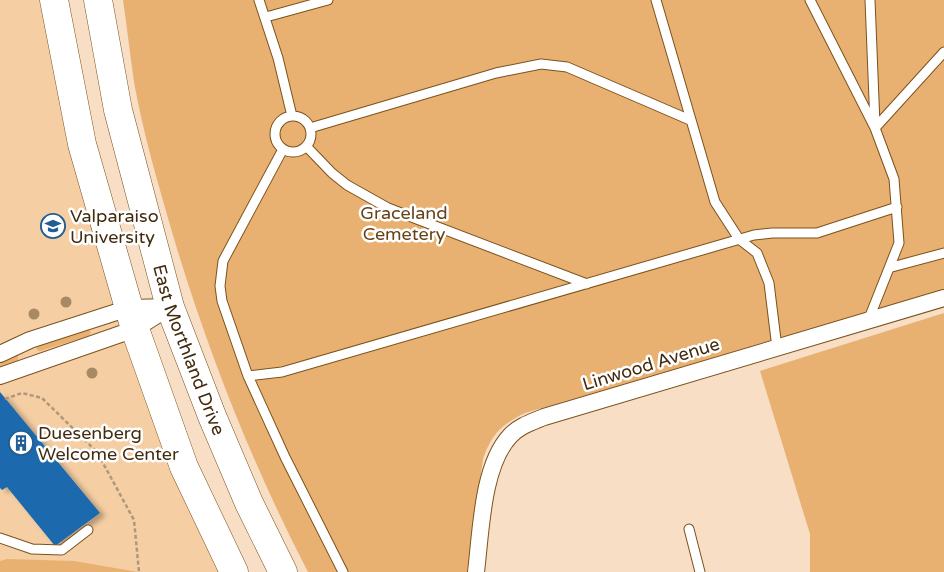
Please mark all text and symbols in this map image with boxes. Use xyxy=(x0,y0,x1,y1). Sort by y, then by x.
park label: Graceland Cemetery xyxy=(360,202,448,245)
place label: Valparaiso University xyxy=(70,205,159,248)
school or university icon: Valparaiso University xyxy=(40,213,66,239)
street label: East Morthland Drive xyxy=(148,262,230,439)
street label: Linwood Avenue xyxy=(580,333,722,395)
place label: Duesenberg Welcome Center xyxy=(38,422,179,465)
building icon: Duesenberg Welcome Center xyxy=(8,430,34,456)

